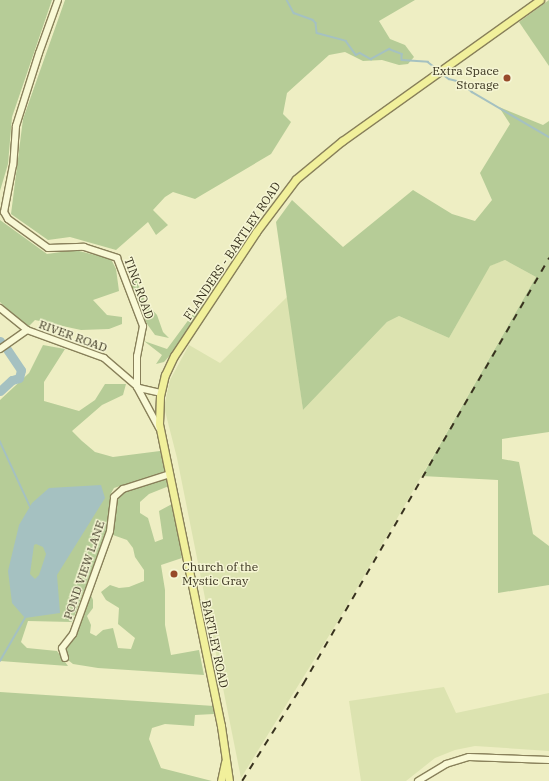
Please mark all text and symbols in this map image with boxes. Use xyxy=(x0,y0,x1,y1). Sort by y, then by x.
place label: Extra Space Storage xyxy=(432,64,499,92)
marker: Extra Space Storage xyxy=(502,73,512,83)
street label: FLANDERS - BARTLEY ROAD xyxy=(180,179,284,323)
street label: TINC ROAD xyxy=(121,255,157,321)
street label: RIVER ROAD xyxy=(37,317,109,355)
street label: POND VIEW LANE xyxy=(60,519,108,621)
place label: Church of the Mystic Gray xyxy=(182,560,258,588)
marker: Church of the Mystic Gray xyxy=(169,569,179,579)
street label: BARTLEY ROAD xyxy=(199,599,231,689)

